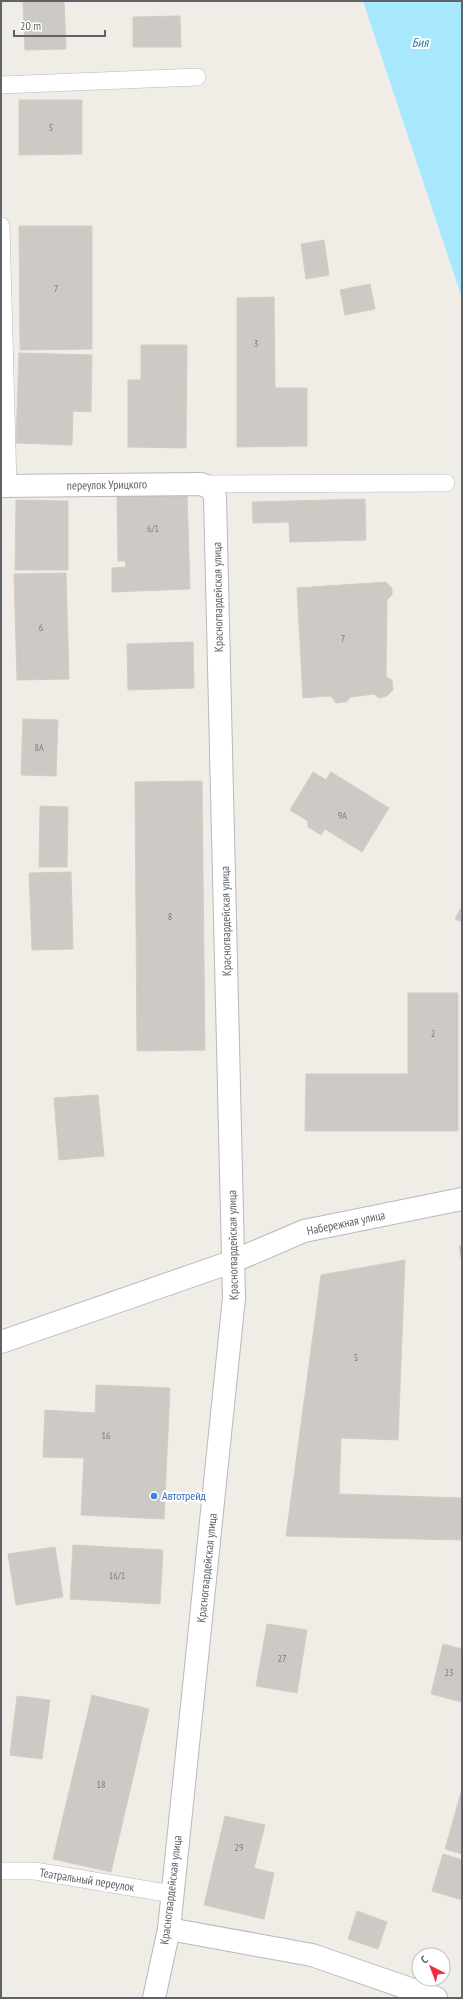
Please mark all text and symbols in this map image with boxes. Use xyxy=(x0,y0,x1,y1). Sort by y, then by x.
scale bar xyxy=(14,12,105,38)
text: 20 m xyxy=(20,18,41,33)
water label: Бия xyxy=(412,34,429,51)
house number: 5 xyxy=(49,121,53,134)
house number: 7 xyxy=(54,282,58,295)
house number: 3 xyxy=(254,337,258,350)
street label: переулок Урицкого xyxy=(67,476,147,493)
house number: 6/1 xyxy=(147,522,159,535)
street label: Красногвардейская улица xyxy=(209,542,226,652)
house number: 6 xyxy=(39,621,44,634)
house number: 7 xyxy=(341,632,345,645)
house number: 8А xyxy=(34,741,44,754)
house number: 9А xyxy=(337,809,347,822)
street label: Красногвардейская улица xyxy=(217,866,234,976)
house number: 8 xyxy=(168,910,172,923)
house number: 2 xyxy=(431,1027,435,1040)
street label: Красногвардейская улица xyxy=(224,1190,241,1300)
street label: Набережная улица xyxy=(305,1207,387,1238)
house number: 5 xyxy=(354,1351,358,1364)
house number: 16 xyxy=(102,1429,111,1442)
place label: Автотрейд xyxy=(162,1488,207,1503)
marker: Автотрейд xyxy=(149,1491,159,1501)
street label: Красногвардейская улица xyxy=(193,1512,220,1623)
house number: 16/1 xyxy=(109,1569,125,1582)
house number: 27 xyxy=(278,1652,287,1665)
house number: 23 xyxy=(445,1666,454,1679)
house number: 18 xyxy=(97,1778,106,1791)
street label: Красногвардейская улица xyxy=(156,1834,185,1945)
house number: 29 xyxy=(235,1841,244,1854)
street label: Театральный переулок xyxy=(39,1865,136,1894)
north arrow xyxy=(411,1947,451,1987)
text: С xyxy=(418,1953,431,1966)

